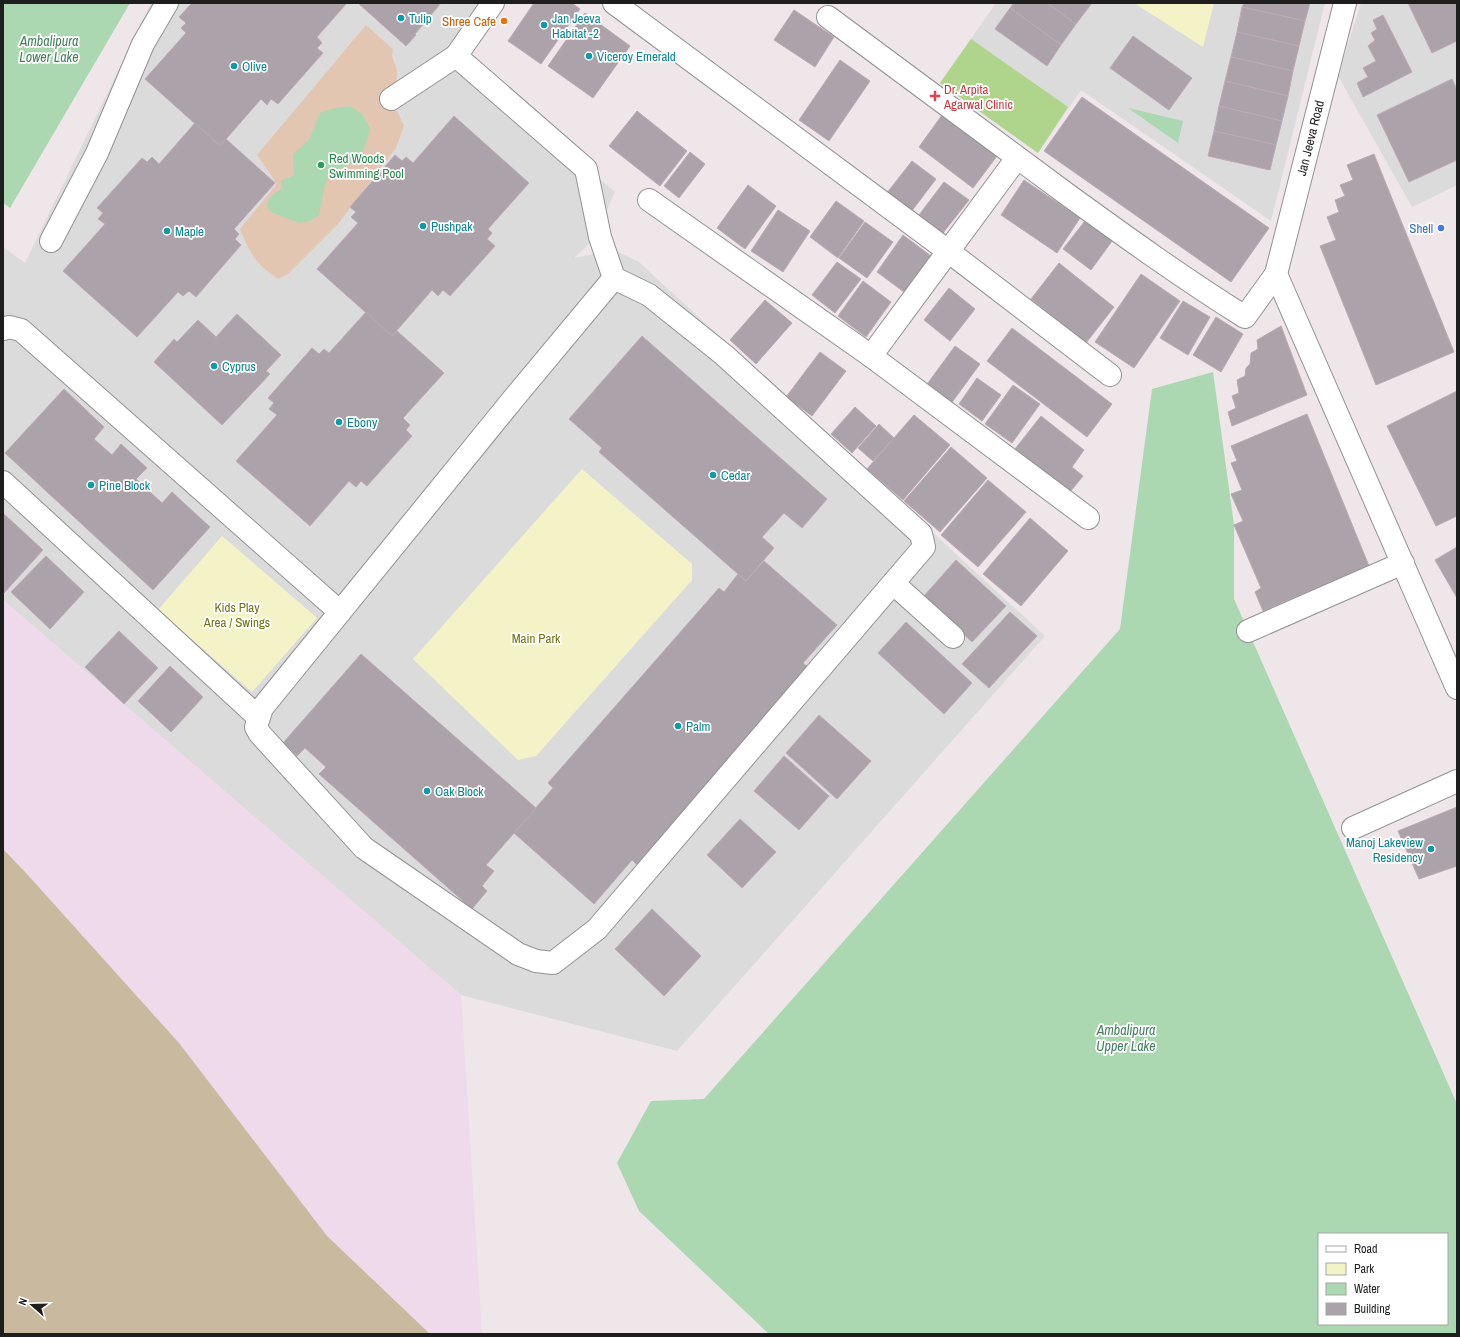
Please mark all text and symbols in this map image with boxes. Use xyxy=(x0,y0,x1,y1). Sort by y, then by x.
place label: Tulip xyxy=(409,10,432,27)
place label: Jan Jeeva Habitat -2 xyxy=(552,10,601,42)
marker: Tulip xyxy=(396,13,406,23)
place label: Shree Cafe xyxy=(442,13,496,30)
marker: Shree Cafe xyxy=(499,16,509,26)
marker: Jan Jeeva Habitat -2 xyxy=(539,20,549,30)
water label: Ambalipura Lower Lake xyxy=(19,32,79,66)
place label: Viceroy Emerald xyxy=(597,48,676,65)
marker: Viceroy Emerald xyxy=(584,51,594,61)
place label: Olive xyxy=(242,58,267,75)
marker: Olive xyxy=(229,61,239,71)
place label: Dr. Arpita Agarwal Clinic xyxy=(943,81,1013,113)
marker: Dr. Arpita Agarwal Clinic xyxy=(929,90,941,102)
street label: Jan Jeeva Road xyxy=(1293,99,1328,178)
place label: Red Woods Swimming Pool xyxy=(329,150,404,182)
marker: Red Woods Swimming Pool xyxy=(316,160,326,170)
place label: Pushpak xyxy=(431,218,473,235)
place label: Shell xyxy=(1409,220,1433,237)
marker: Pushpak xyxy=(418,221,428,231)
place label: Maple xyxy=(175,223,204,240)
marker: Shell xyxy=(1436,223,1446,233)
marker: Maple xyxy=(162,226,172,236)
place label: Cyprus xyxy=(222,358,256,375)
marker: Cyprus xyxy=(209,361,219,371)
place label: Ebony xyxy=(347,414,378,431)
marker: Ebony xyxy=(334,417,344,427)
place label: Cedar xyxy=(721,467,750,484)
marker: Cedar xyxy=(708,470,718,480)
place label: Pine Block xyxy=(99,477,151,494)
marker: Pine Block xyxy=(86,480,96,490)
park label: Kids Play Area / Swings xyxy=(203,599,270,631)
park label: Main Park xyxy=(512,630,561,647)
place label: Palm xyxy=(686,718,710,735)
marker: Palm xyxy=(673,721,683,731)
place label: Oak Block xyxy=(435,783,484,800)
marker: Oak Block xyxy=(422,786,432,796)
place label: Manoj Lakeview Residency xyxy=(1346,834,1424,866)
marker: Manoj Lakeview Residency xyxy=(1426,844,1436,854)
water label: Ambalipura Upper Lake xyxy=(1096,1021,1156,1055)
legend xyxy=(1318,1233,1448,1325)
text: Road xyxy=(1354,1241,1378,1257)
text: Park xyxy=(1354,1261,1374,1277)
text: Water xyxy=(1354,1281,1381,1297)
north arrow xyxy=(12,1285,52,1325)
text: N xyxy=(15,1296,30,1307)
text: Building xyxy=(1354,1301,1391,1317)

